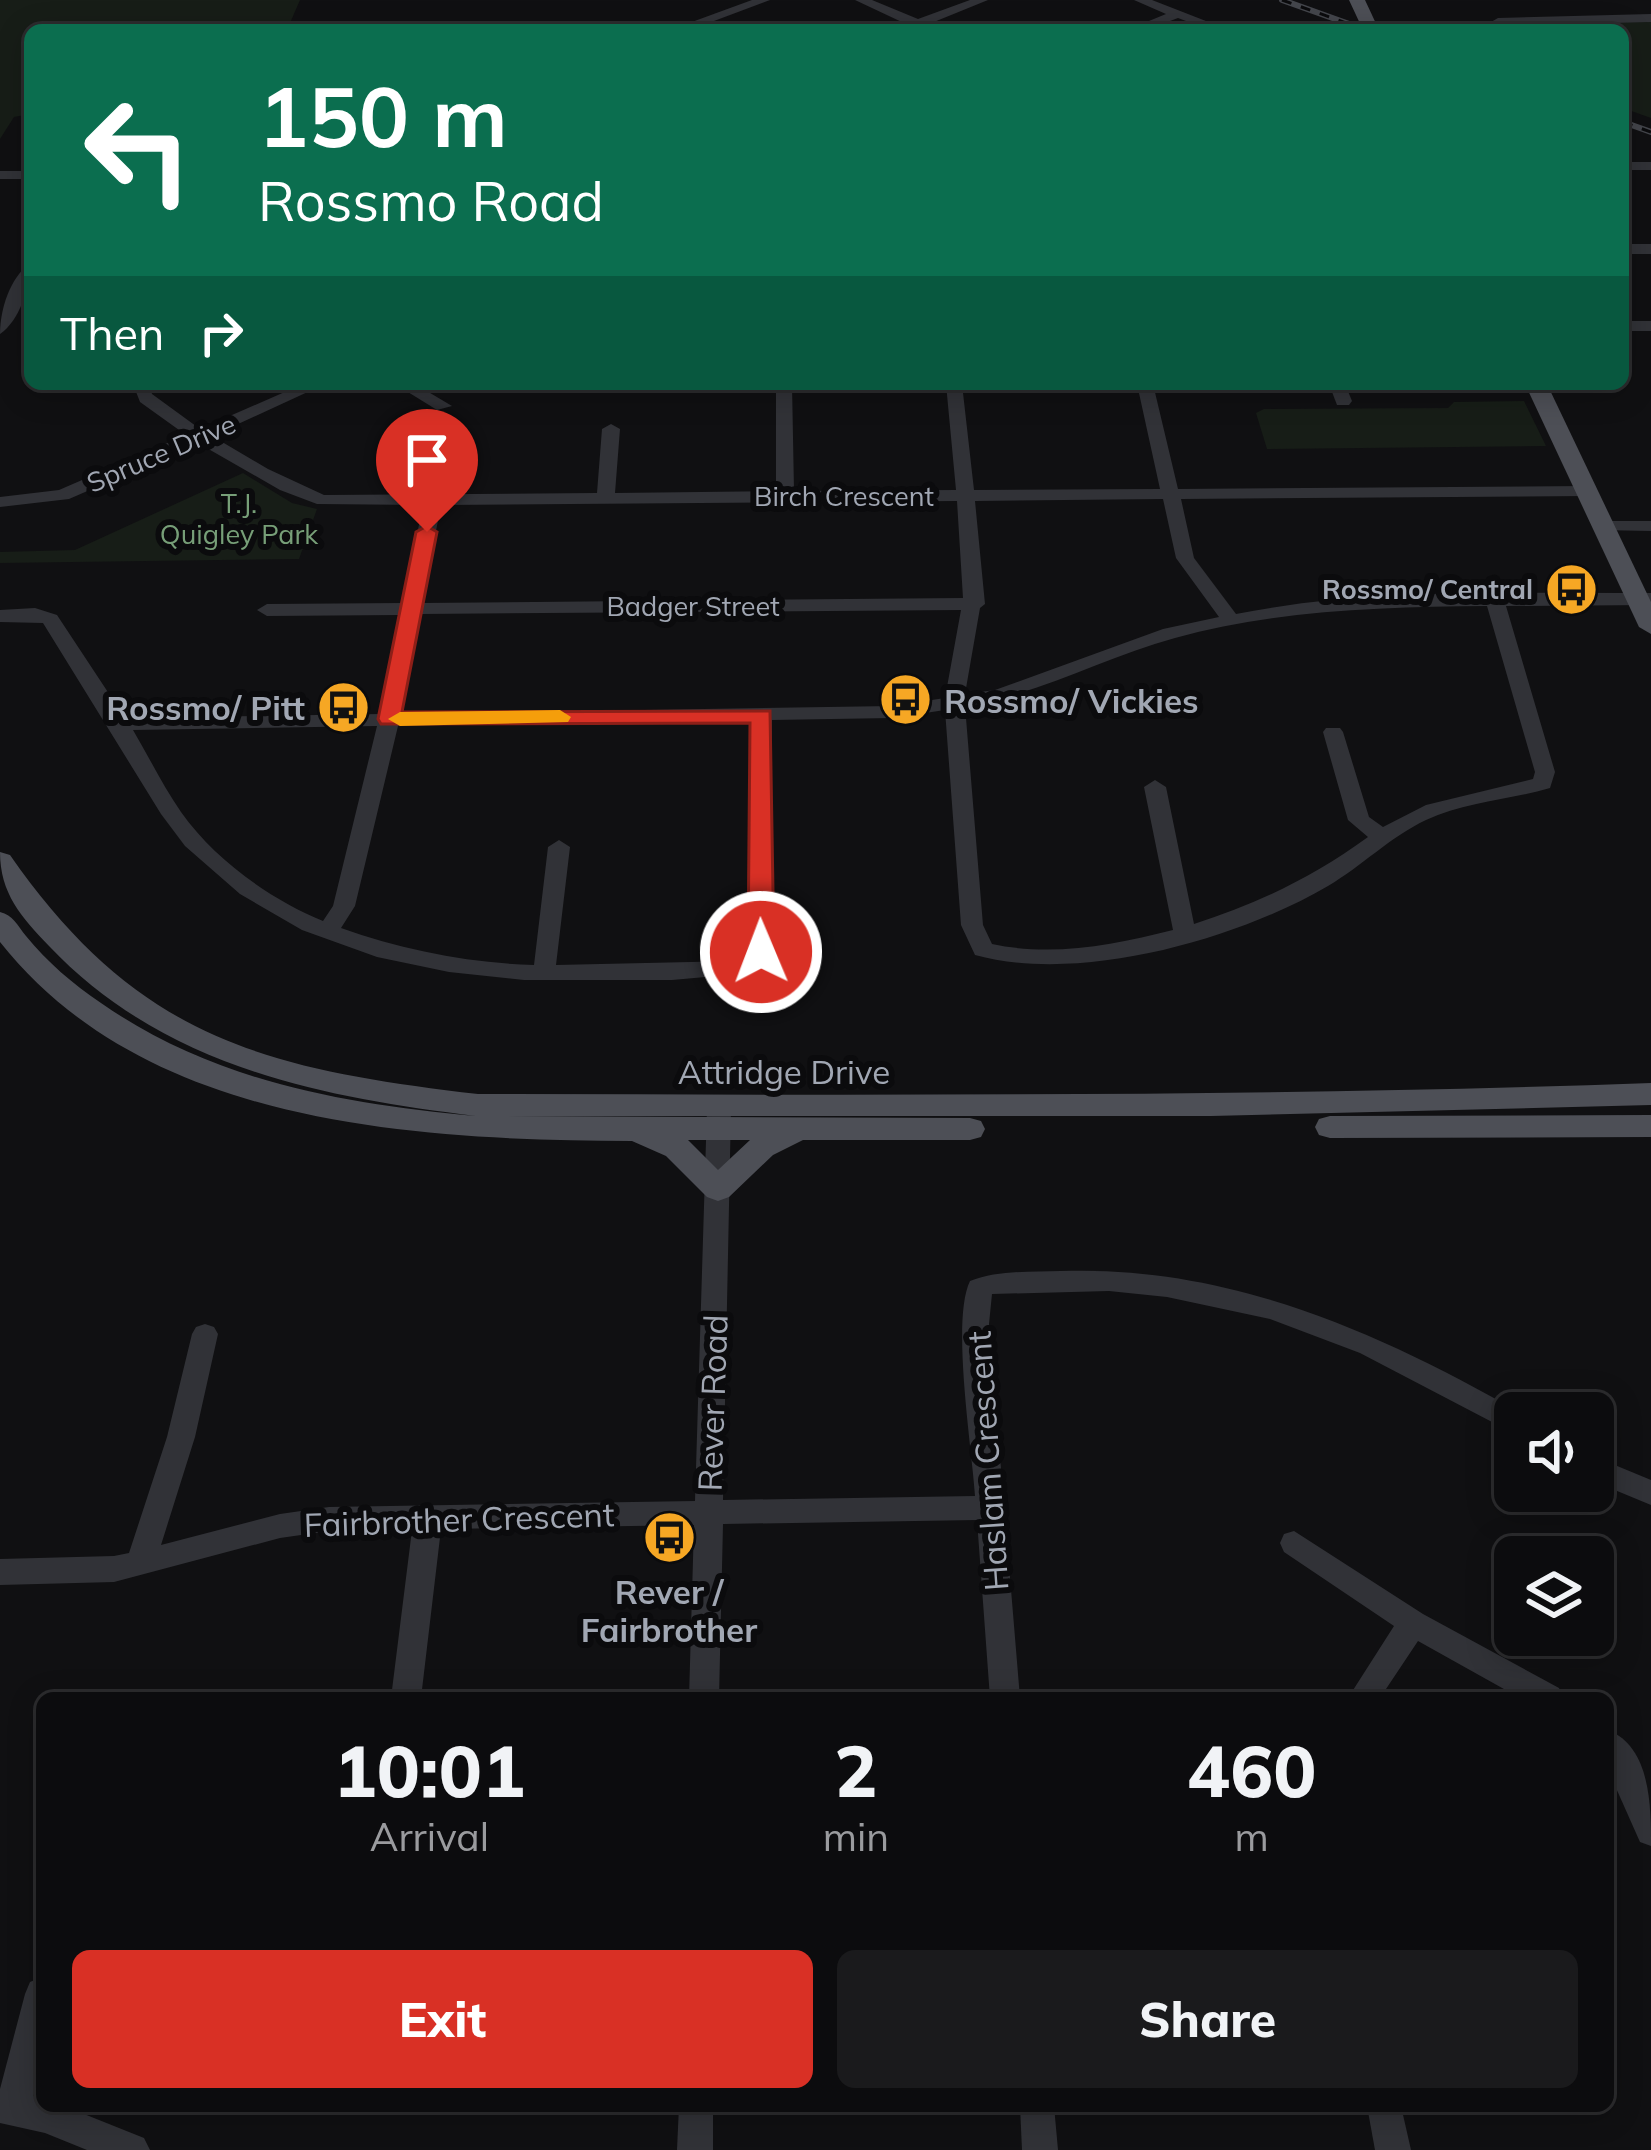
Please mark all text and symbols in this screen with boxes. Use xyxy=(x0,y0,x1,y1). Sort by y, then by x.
text: 150 m xyxy=(258,63,508,168)
icon: left xyxy=(60,72,216,228)
text: Rossmo Road xyxy=(258,167,604,235)
icon: right xyxy=(188,300,254,366)
text: Then xyxy=(60,305,164,361)
street label: Spruce Drive xyxy=(81,406,241,500)
pin xyxy=(376,409,478,532)
icon: arrive xyxy=(394,427,460,493)
street label: Birch Crescent xyxy=(754,479,934,513)
park label: T.J. Quigley Park xyxy=(160,486,319,551)
bus stop icon: Rossmo/ Central xyxy=(1544,561,1600,617)
place label: Rossmo/ Central xyxy=(1322,572,1533,606)
street label: Badger Street xyxy=(606,589,780,623)
bus stop icon: Rossmo/ Vickies xyxy=(877,672,933,728)
bus stop icon: Rossmo/ Pitt xyxy=(316,679,372,735)
place label: Rossmo/ Vickies xyxy=(944,680,1199,721)
place label: Rossmo/ Pitt xyxy=(106,687,305,728)
position arrow xyxy=(698,889,824,1015)
street label: Attridge Drive xyxy=(678,1051,890,1092)
street label: Rever Road xyxy=(688,1314,736,1492)
street label: Haslam Crescent xyxy=(957,1330,1017,1592)
map controls xyxy=(1494,1392,1614,1656)
button: sound xyxy=(1494,1392,1614,1512)
street label: Fairbrother Crescent xyxy=(303,1493,615,1545)
bus stop icon: Rever / Fairbrother xyxy=(641,1509,697,1565)
button: layers xyxy=(1494,1536,1614,1656)
place label: Rever / Fairbrother xyxy=(581,1571,757,1650)
text: 10:01 xyxy=(334,1725,525,1815)
text: 2 xyxy=(834,1725,878,1815)
text: 460 xyxy=(1187,1725,1316,1815)
text: Arrival xyxy=(370,1812,489,1861)
text: min xyxy=(823,1812,889,1861)
text: m xyxy=(1234,1812,1269,1861)
button: Exit xyxy=(72,1950,813,2088)
button: Share xyxy=(837,1950,1578,2088)

